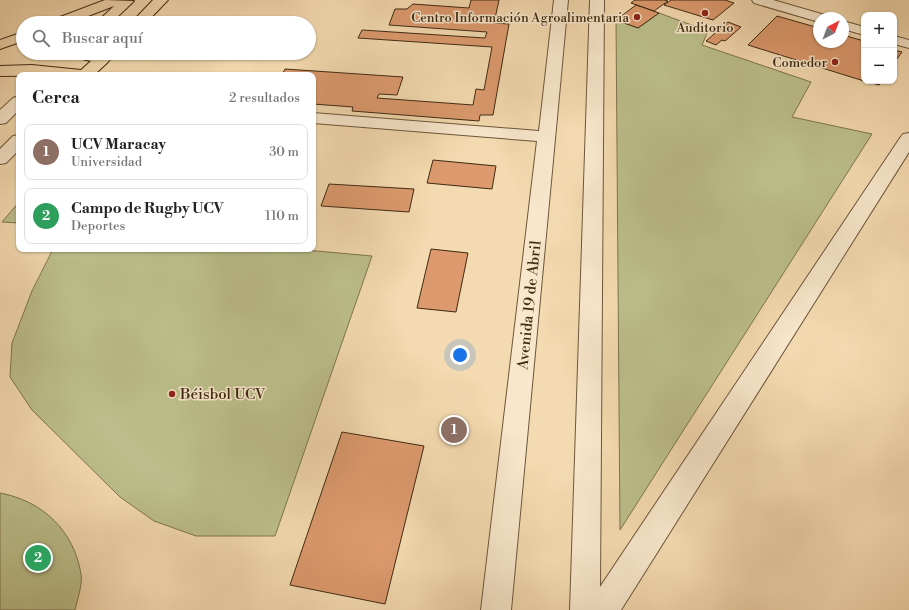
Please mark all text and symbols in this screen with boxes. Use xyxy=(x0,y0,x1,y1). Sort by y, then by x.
marker: Auditorio xyxy=(700,8,710,18)
place label: Centro Información Agroalimentaria xyxy=(411,10,629,26)
marker: Centro Información Agroalimentaria xyxy=(632,12,642,22)
north arrow xyxy=(813,12,849,48)
map controls xyxy=(861,12,897,84)
button: + xyxy=(861,12,897,48)
search box xyxy=(16,16,316,60)
place label: Auditorio xyxy=(676,20,733,36)
icon: search xyxy=(30,27,52,49)
text: Buscar aquí xyxy=(62,29,143,48)
button: − xyxy=(861,48,897,84)
place label: Comedor xyxy=(773,55,827,71)
marker: Comedor xyxy=(830,57,840,67)
text: Cerca xyxy=(32,87,80,109)
text: 2 resultados xyxy=(229,90,300,106)
text: UCV Maracay xyxy=(71,135,166,154)
text: 1 xyxy=(43,144,49,160)
text: 30 m xyxy=(269,144,299,160)
text: Universidad xyxy=(71,154,142,170)
text: Campo de Rugby UCV xyxy=(71,199,224,218)
text: 2 xyxy=(42,208,50,224)
text: 110 m xyxy=(265,208,299,224)
text: Deportes xyxy=(71,218,125,234)
street label: Avenida 19 de Abril xyxy=(513,239,546,371)
your location xyxy=(450,345,470,365)
place label: Béisbol UCV xyxy=(179,385,266,404)
marker: Béisbol UCV xyxy=(167,389,177,399)
pin: 1 xyxy=(441,415,467,445)
pin: 2 xyxy=(25,543,51,573)

